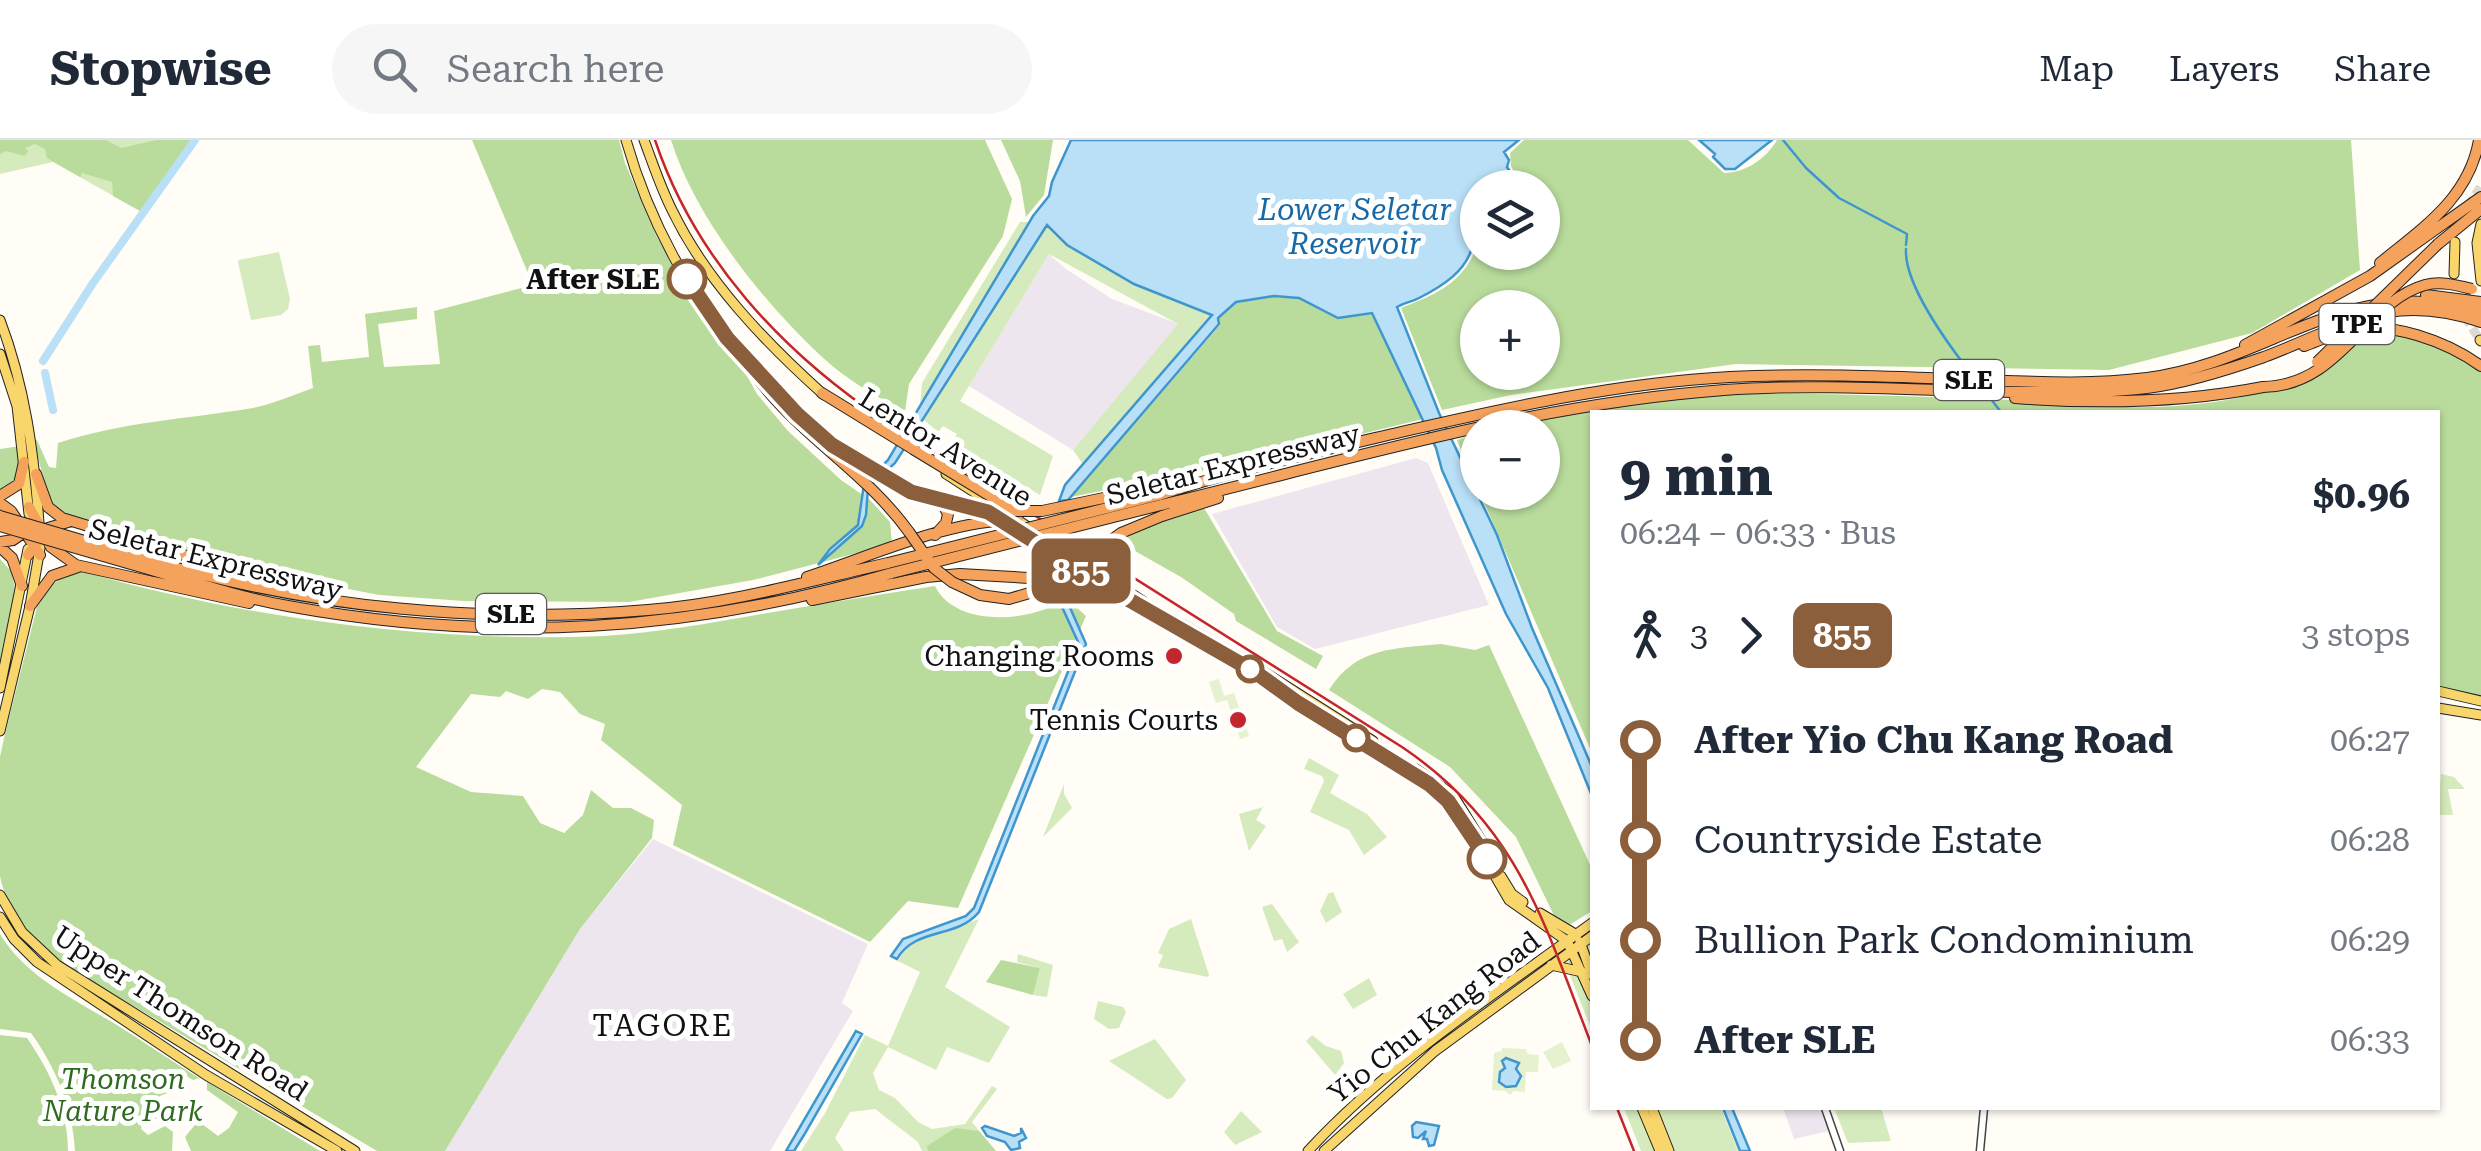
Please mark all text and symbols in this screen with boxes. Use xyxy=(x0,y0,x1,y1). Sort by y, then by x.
search box xyxy=(332,24,1032,114)
text: Stopwise xyxy=(50,41,272,97)
icon: search xyxy=(367,42,422,97)
text: Search here xyxy=(447,47,664,91)
text: Map xyxy=(2039,49,2114,90)
text: Layers xyxy=(2169,49,2279,90)
text: Share xyxy=(2334,49,2431,90)
map controls xyxy=(1460,170,1560,510)
button: layers xyxy=(1460,170,1560,270)
water label: Lower Seletar Reservoir xyxy=(1257,192,1452,261)
marker: After SLE xyxy=(668,260,706,298)
place label: After SLE xyxy=(526,263,660,296)
button: + xyxy=(1460,290,1560,390)
road number: TPE xyxy=(2320,304,2394,344)
road number: SLE xyxy=(1934,360,2004,400)
street label: Lentor Avenue xyxy=(853,381,1038,514)
button: − xyxy=(1460,410,1560,510)
street label: Seletar Expressway xyxy=(1103,417,1364,512)
text: 9 min xyxy=(1620,444,1773,508)
text: $0.96 xyxy=(2313,473,2410,517)
street label: Seletar Expressway xyxy=(86,512,346,607)
text: 06:24 – 06:33 · Bus xyxy=(1620,514,1896,552)
line badge: 855 xyxy=(1024,538,1138,604)
text: 855 xyxy=(1052,551,1110,592)
road number: SLE xyxy=(476,594,546,634)
icon: walk xyxy=(1620,608,1675,663)
icon: forward xyxy=(1723,608,1778,663)
text: 855 xyxy=(1813,615,1872,656)
text: 3 xyxy=(1690,616,1708,654)
text: 3 stops xyxy=(2301,616,2410,654)
place label: Changing Rooms xyxy=(924,640,1154,673)
marker: Changing Rooms xyxy=(1163,645,1185,667)
unlabelled marker xyxy=(1237,656,1263,682)
place label: Tennis Courts xyxy=(1030,704,1218,737)
marker: Tennis Courts xyxy=(1227,709,1249,731)
text: After Yio Chu Kang Road xyxy=(1694,718,2173,762)
text: 06:27 xyxy=(2330,721,2410,759)
unlabelled marker xyxy=(1343,725,1369,751)
text: Countryside Estate xyxy=(1694,818,2042,862)
text: 06:28 xyxy=(2330,821,2410,859)
unlabelled marker xyxy=(1468,840,1506,878)
text: Bullion Park Condominium xyxy=(1694,918,2194,962)
street label: Upper Thomson Road xyxy=(47,919,314,1108)
text: 06:29 xyxy=(2330,921,2410,959)
street label: Yio Chu Kang Road xyxy=(1322,924,1547,1110)
district label: TAGORE xyxy=(592,1008,734,1043)
text: After SLE xyxy=(1694,1018,1876,1062)
text: 06:33 xyxy=(2330,1021,2410,1059)
park label: Thomson Nature Park xyxy=(42,1063,204,1128)

